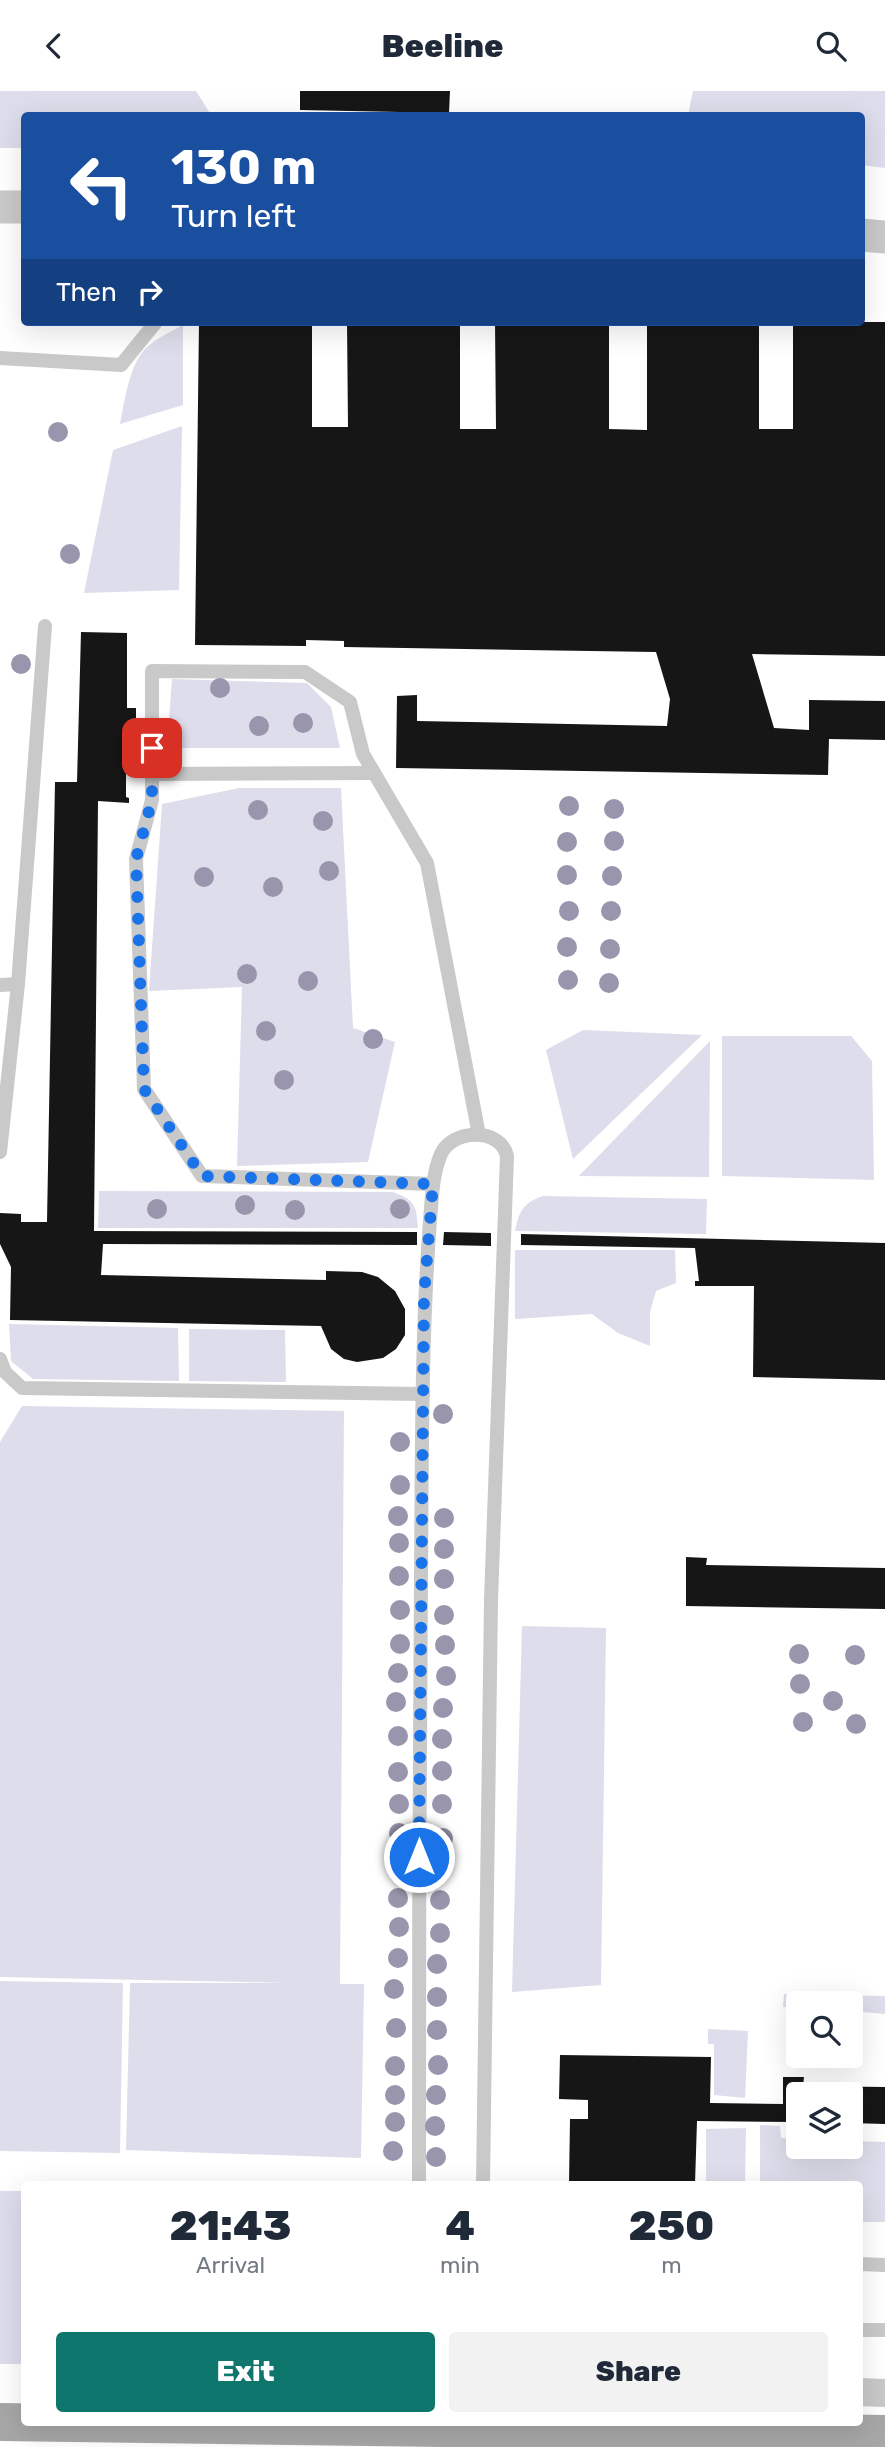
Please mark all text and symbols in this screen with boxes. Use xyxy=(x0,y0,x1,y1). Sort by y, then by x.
icon: back xyxy=(35,27,73,65)
text: Beeline xyxy=(381,27,504,65)
icon: search xyxy=(812,27,850,65)
text: 130 m xyxy=(171,138,316,196)
icon: left xyxy=(56,140,147,231)
text: Turn left xyxy=(171,197,296,235)
icon: right xyxy=(131,273,169,311)
text: Then xyxy=(56,277,117,308)
pin xyxy=(122,718,182,778)
icon: arrive xyxy=(133,729,171,767)
position arrow xyxy=(382,1820,456,1894)
map controls xyxy=(786,1991,863,2159)
button: search xyxy=(786,1991,863,2068)
button: layers xyxy=(786,2082,863,2159)
text: 21:43 xyxy=(170,2201,292,2251)
text: 4 xyxy=(445,2201,475,2251)
text: 250 xyxy=(629,2201,714,2251)
text: Arrival xyxy=(196,2251,265,2279)
text: min xyxy=(440,2251,480,2279)
text: m xyxy=(661,2251,682,2279)
button: Exit xyxy=(56,2332,435,2412)
button: Share xyxy=(449,2332,828,2412)

